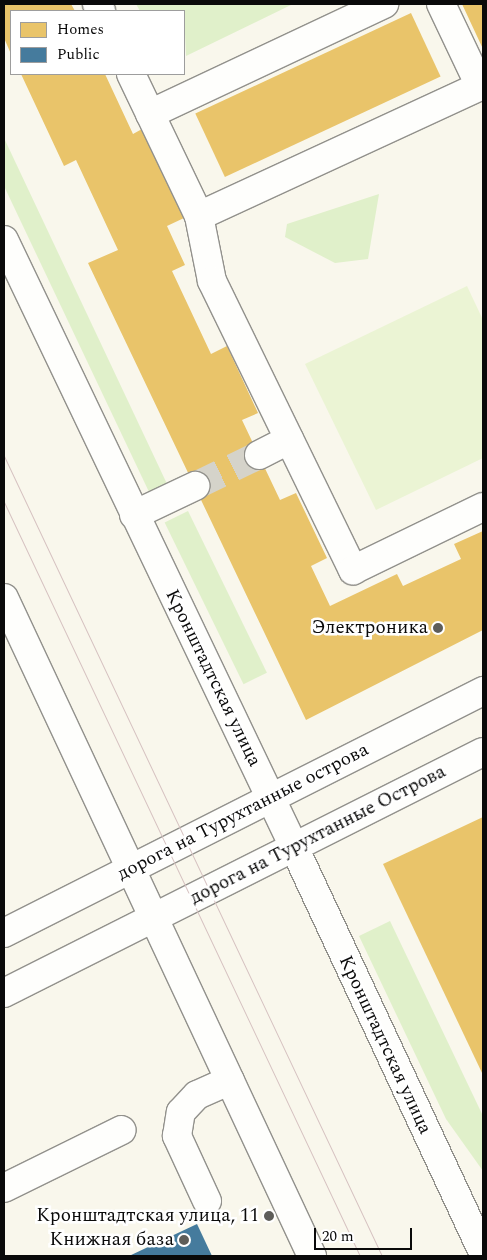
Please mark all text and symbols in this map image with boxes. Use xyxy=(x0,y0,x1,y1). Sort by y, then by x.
legend xyxy=(10,10,185,75)
text: Homes xyxy=(57,18,104,41)
text: Public xyxy=(57,43,100,66)
street label: Кронштадтская улица xyxy=(160,586,266,770)
place label: Электроника xyxy=(311,617,428,639)
marker: Электроника xyxy=(432,622,444,634)
street label: дорога на Турухтанные острова xyxy=(113,738,373,886)
street label: дорога на Турухтанные Острова xyxy=(186,760,450,910)
street label: Кронштадтская улица xyxy=(334,952,436,1138)
place label: Кронштадтская улица, 11 xyxy=(36,1205,259,1227)
marker: Кронштадтская улица, 11 xyxy=(263,1210,275,1222)
scale bar xyxy=(317,1218,414,1250)
text: 20 m xyxy=(322,1225,354,1248)
place label: Книжная база xyxy=(49,1229,174,1251)
marker: Книжная база xyxy=(178,1234,190,1246)

